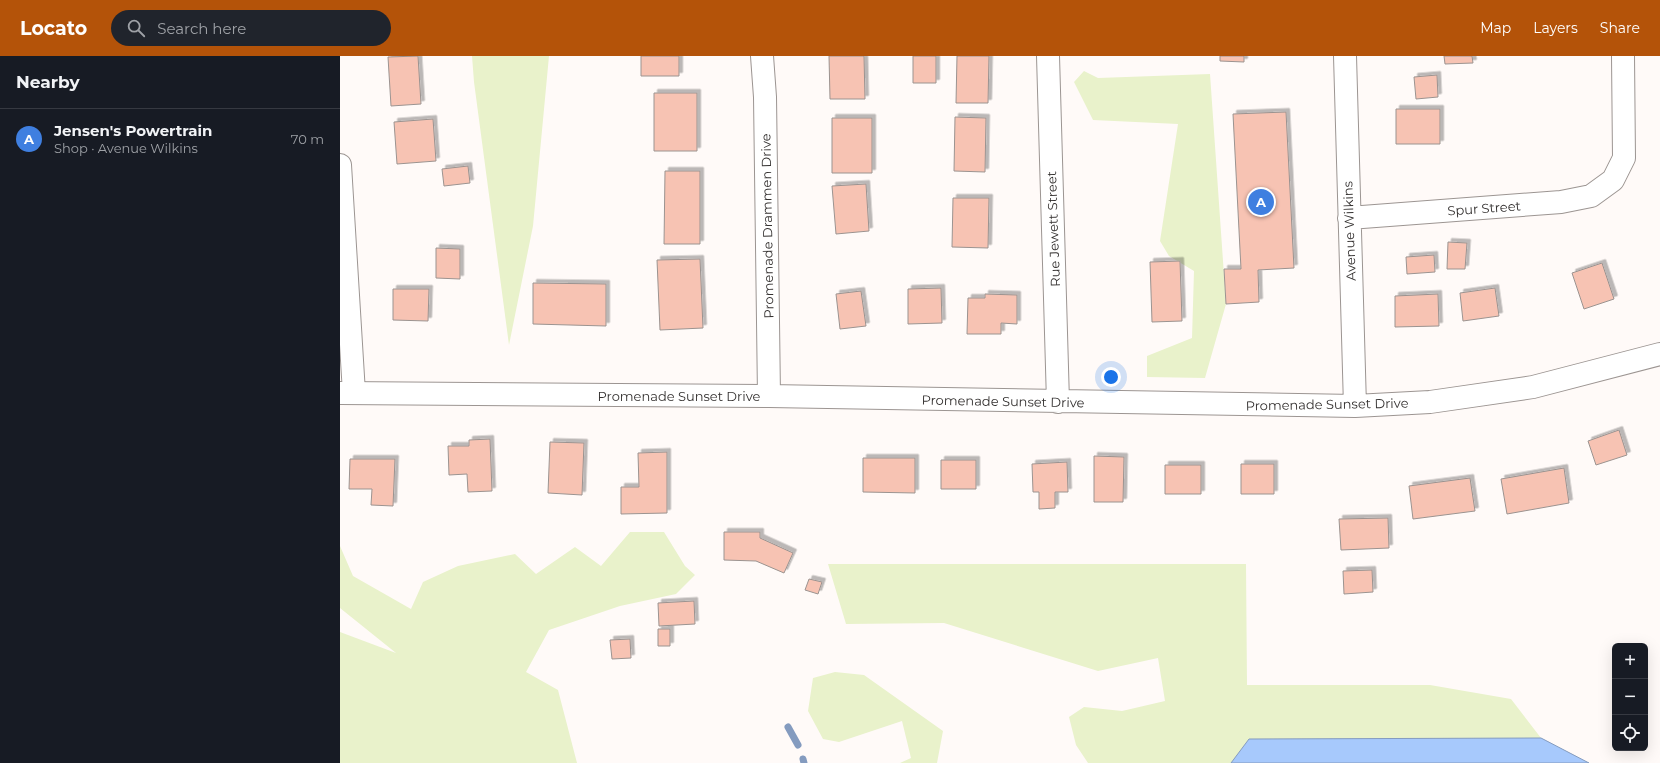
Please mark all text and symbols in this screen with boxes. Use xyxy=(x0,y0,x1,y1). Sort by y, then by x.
search box xyxy=(111,10,391,46)
text: Locato xyxy=(20,17,87,40)
icon: search xyxy=(125,17,147,39)
text: Search here xyxy=(157,19,246,38)
text: Map xyxy=(1480,19,1511,37)
text: Layers xyxy=(1533,19,1578,37)
text: Share xyxy=(1600,19,1640,37)
text: Nearby xyxy=(16,72,80,92)
text: Jensen's Powertrain xyxy=(54,121,212,140)
text: A xyxy=(24,131,34,147)
text: 70 m xyxy=(291,131,324,147)
street label: Promenade Drammen Drive xyxy=(757,133,777,319)
text: Shop · Avenue Wilkins xyxy=(54,140,198,156)
street label: Rue Jewett Street xyxy=(1043,171,1063,287)
street label: Avenue Wilkins xyxy=(1339,181,1359,281)
pin: A xyxy=(1248,187,1274,217)
street label: Spur Street xyxy=(1447,197,1521,219)
your location xyxy=(1101,367,1121,387)
street label: Promenade Sunset Drive xyxy=(598,388,761,404)
street label: Promenade Sunset Drive xyxy=(921,392,1085,410)
street label: Promenade Sunset Drive xyxy=(1245,395,1409,413)
map controls xyxy=(1612,643,1648,751)
button: + xyxy=(1612,643,1648,679)
button: − xyxy=(1612,679,1648,715)
button: locate xyxy=(1612,715,1648,751)

